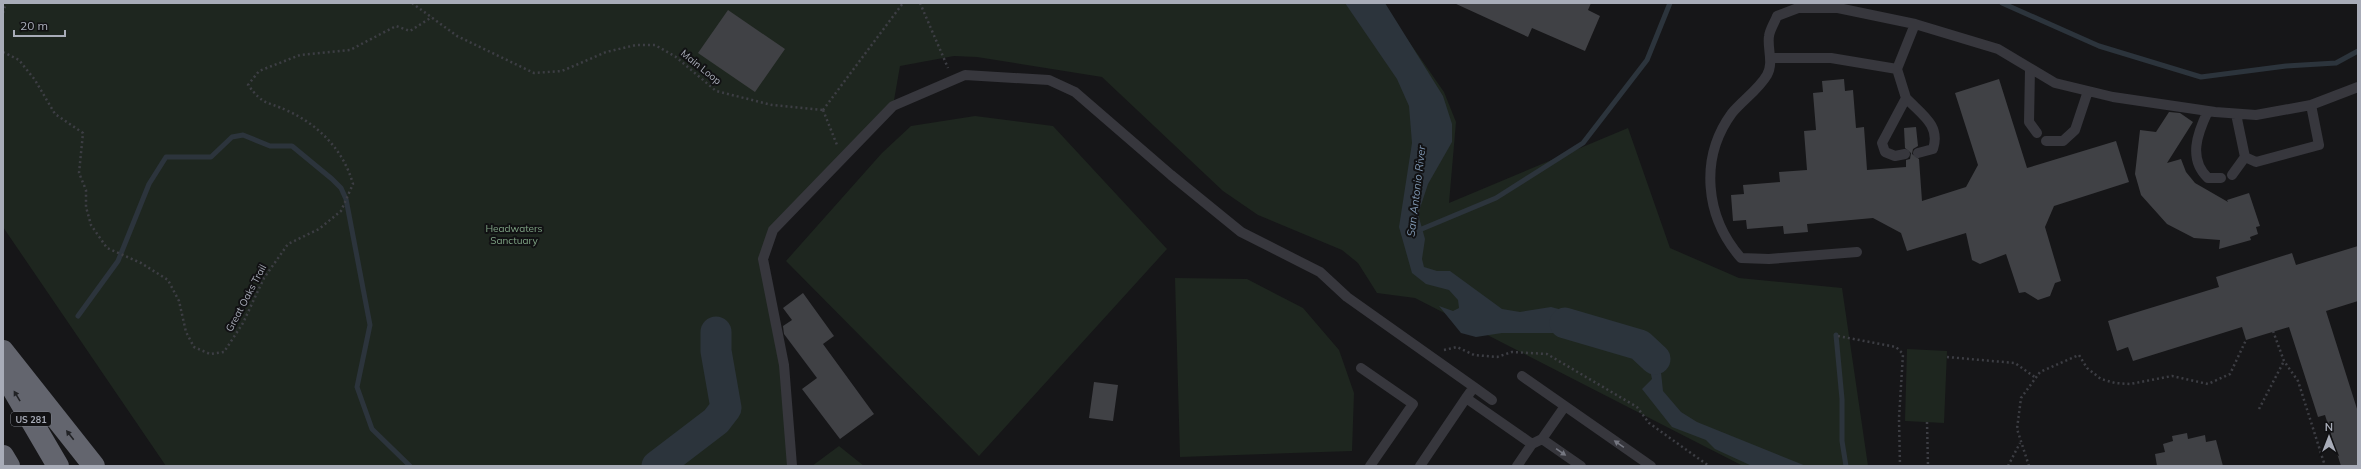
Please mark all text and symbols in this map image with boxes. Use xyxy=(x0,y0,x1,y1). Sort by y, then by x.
scale bar xyxy=(14,12,65,38)
text: 20 m xyxy=(20,18,48,33)
street label: Main Loop xyxy=(678,47,724,87)
water label: San Antonio River xyxy=(1403,144,1429,237)
park label: Headwaters Sanctuary xyxy=(485,222,543,247)
street label: Great Oaks Trail xyxy=(223,262,269,334)
one-way arrow xyxy=(14,390,21,402)
road number: US 281 xyxy=(11,412,51,426)
north arrow xyxy=(2309,417,2349,457)
text: N xyxy=(2325,420,2333,434)
one-way arrow xyxy=(66,430,74,441)
one-way arrow xyxy=(1613,440,1624,448)
one-way arrow xyxy=(1556,448,1567,457)

